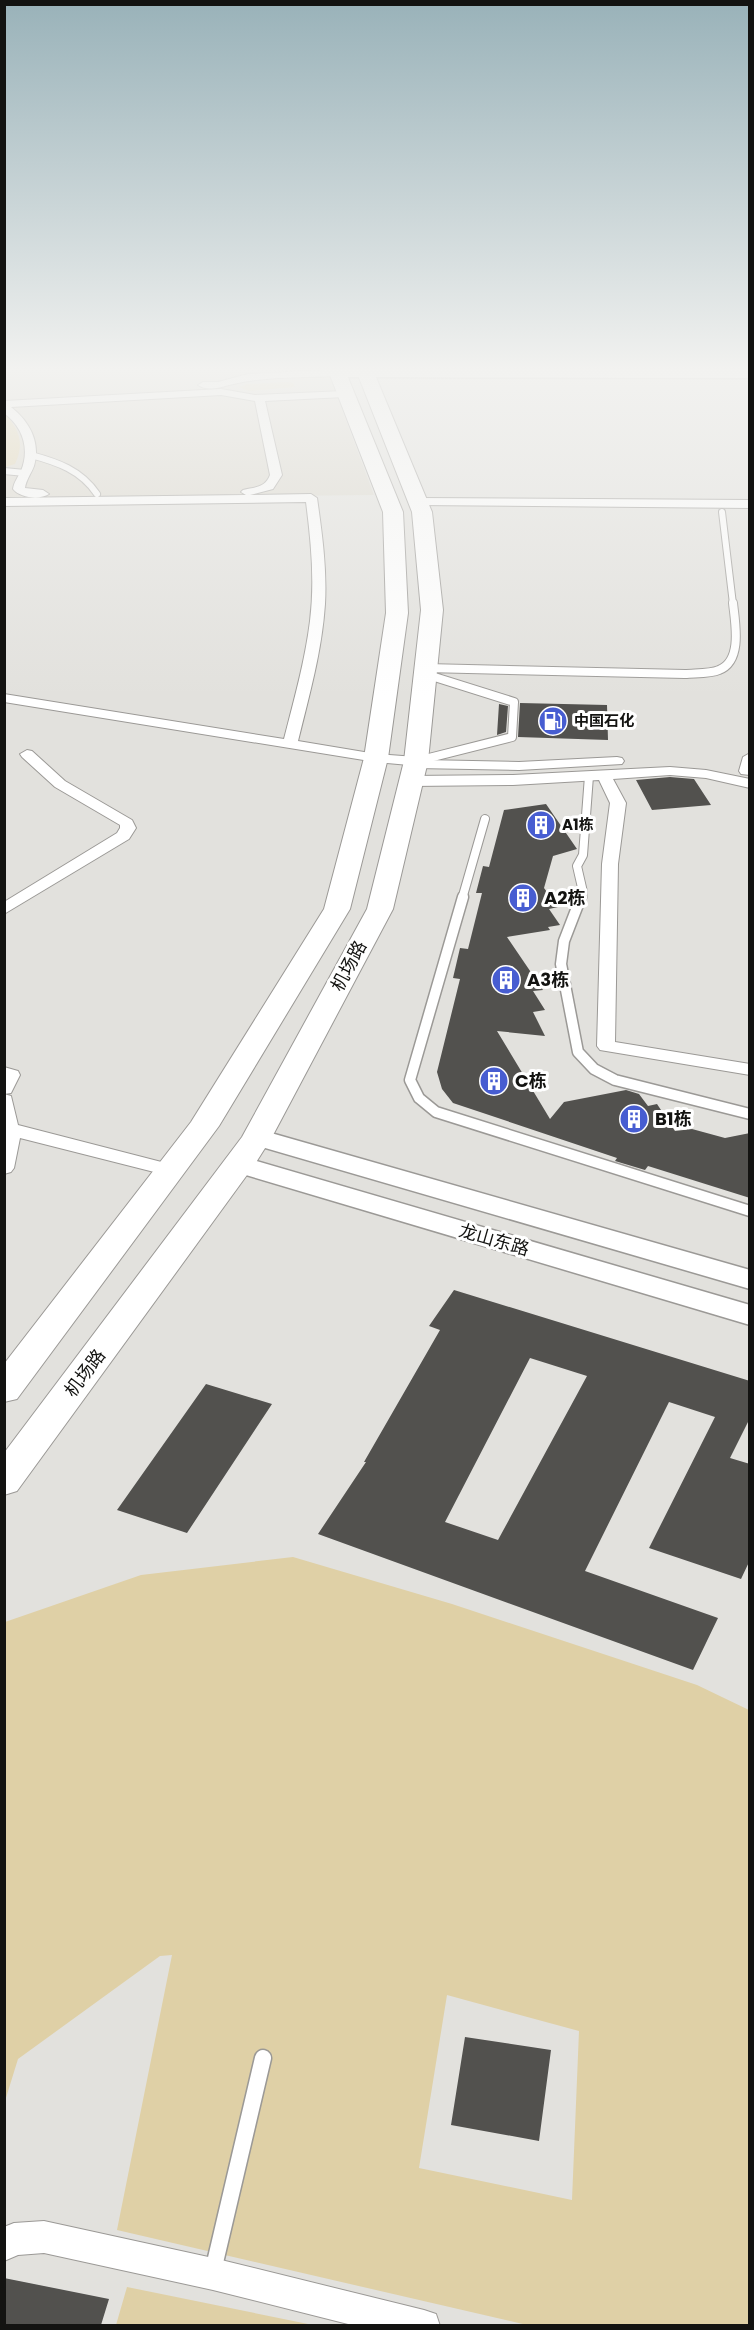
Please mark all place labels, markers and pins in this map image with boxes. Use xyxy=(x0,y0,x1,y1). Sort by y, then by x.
fuel station icon: 中国石化 xyxy=(537,705,569,737)
place label: 中国石化 xyxy=(574,710,634,731)
building icon: A1栋 xyxy=(525,809,557,841)
place label: A1栋 xyxy=(562,814,594,835)
building icon: A2栋 xyxy=(507,882,539,914)
place label: A2栋 xyxy=(544,885,586,910)
building icon: A3栋 xyxy=(490,964,522,996)
place label: A3栋 xyxy=(527,967,569,992)
building icon: C栋 xyxy=(478,1065,510,1097)
place label: C栋 xyxy=(515,1068,547,1093)
building icon: B1栋 xyxy=(618,1103,650,1135)
place label: B1栋 xyxy=(655,1106,692,1131)

